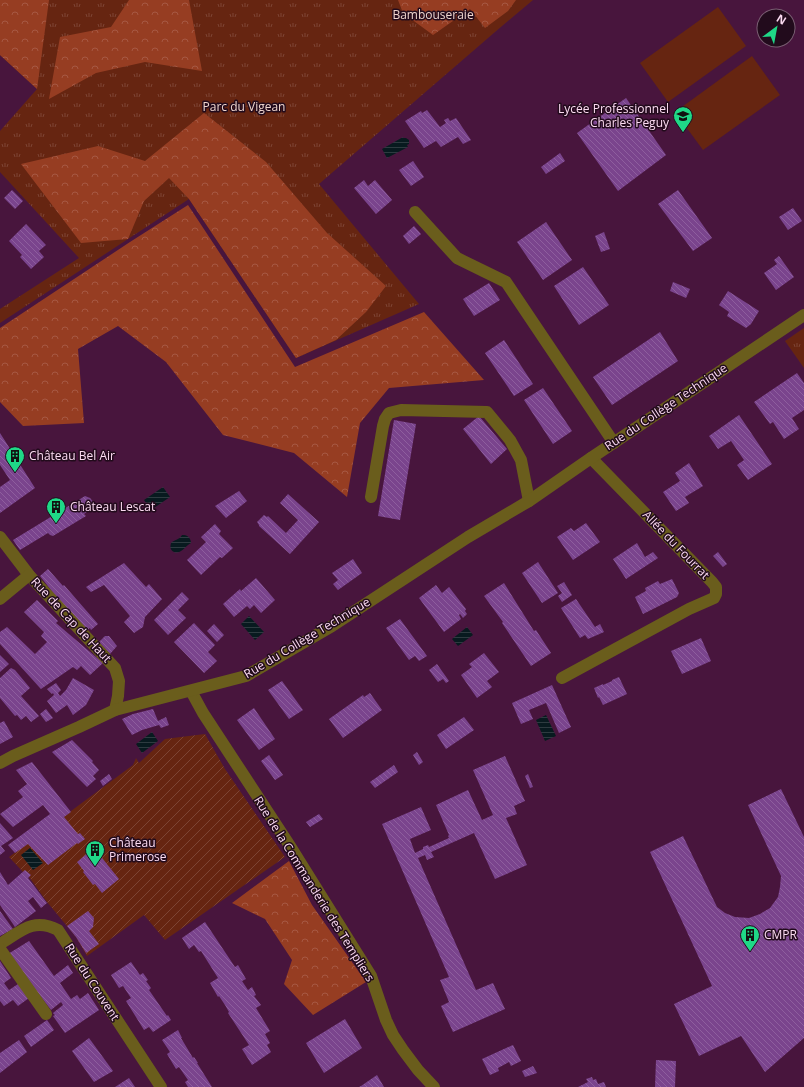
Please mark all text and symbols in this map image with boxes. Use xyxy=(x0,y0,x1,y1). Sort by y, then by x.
park label: Bambouseraie xyxy=(392,6,474,23)
north arrow xyxy=(756,8,796,48)
text: N xyxy=(774,10,789,28)
park label: Parc du Vigean xyxy=(203,98,285,115)
place label: Lycée Professionnel Charles Peguy xyxy=(558,100,670,131)
school or university icon: Lycée Professionnel Charles Peguy xyxy=(672,105,694,133)
street label: Rue du Collège Technique xyxy=(601,359,731,454)
building icon: Château Bel Air xyxy=(4,445,26,473)
place label: Château Bel Air xyxy=(29,447,115,464)
building icon: Château Lescat xyxy=(45,496,67,524)
place label: Château Lescat xyxy=(70,498,155,515)
street label: Allée du Fourrat xyxy=(639,507,714,583)
street label: Rue de Cap de Haut xyxy=(27,573,115,666)
street label: Rue du Collège Technique xyxy=(240,593,373,682)
street label: Rue de la Commanderie des Templiers xyxy=(250,793,379,985)
place label: Château Primerose xyxy=(109,834,167,865)
building icon: Château Primerose xyxy=(84,839,106,867)
building icon: CMPR xyxy=(739,924,761,952)
place label: CMPR xyxy=(764,926,798,943)
street label: Rue du Couvent xyxy=(61,940,124,1024)

